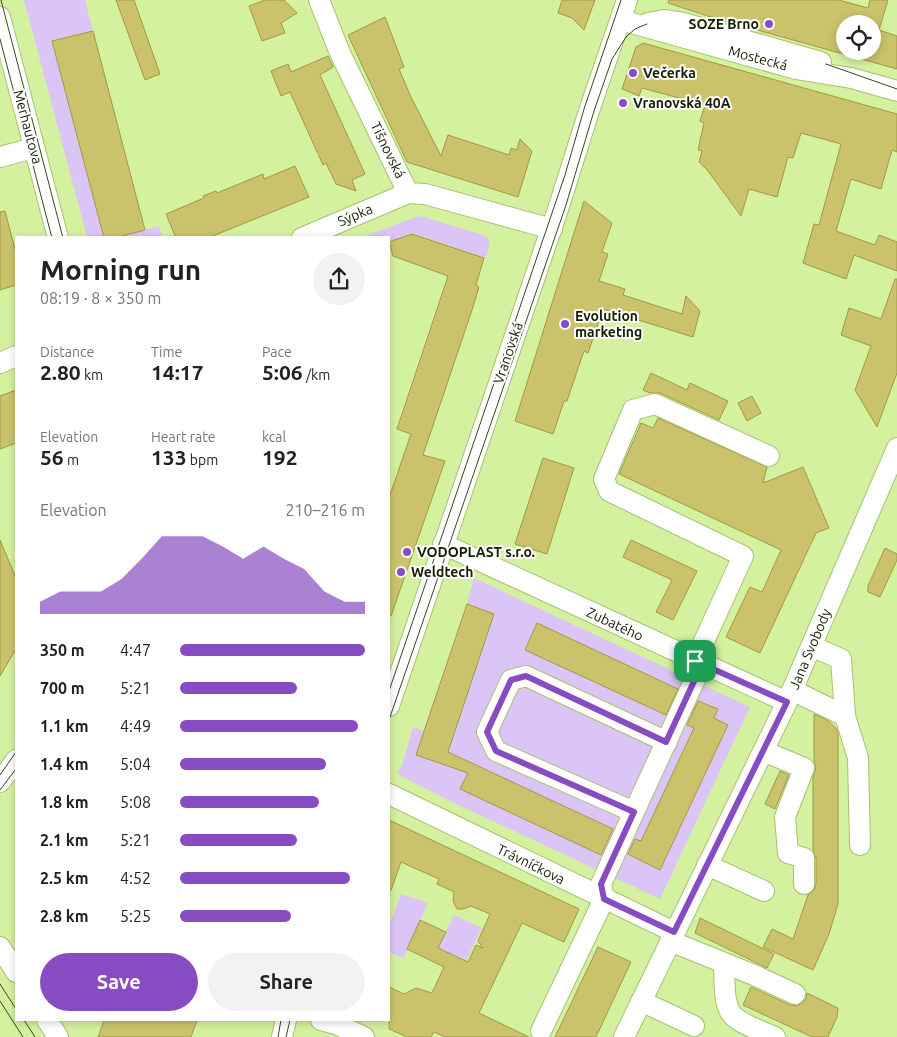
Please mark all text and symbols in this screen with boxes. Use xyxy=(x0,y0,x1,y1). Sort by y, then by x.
map controls xyxy=(836,15,881,60)
button: locate xyxy=(836,15,881,60)
place label: SOZE Brno xyxy=(688,16,759,32)
marker: SOZE Brno xyxy=(763,18,775,30)
street label: Mostecká xyxy=(727,42,789,74)
place label: Večerka xyxy=(643,65,696,81)
marker: Večerka xyxy=(627,67,639,79)
street label: Merhautova xyxy=(10,88,46,166)
place label: Vranovská 40A xyxy=(633,95,731,111)
marker: Vranovská 40A xyxy=(617,97,629,109)
street label: Tišnovská xyxy=(367,119,409,181)
street label: Sýpka xyxy=(335,201,375,229)
button: share xyxy=(313,253,365,305)
text: Morning run xyxy=(40,254,201,285)
text: 08:19 · 8 × 350 m xyxy=(40,289,161,307)
place label: Evolution marketing xyxy=(575,308,642,340)
marker: Evolution marketing xyxy=(559,318,571,330)
street label: Vranovská xyxy=(490,320,526,386)
text: Distance xyxy=(40,344,94,360)
text: Time xyxy=(151,344,182,360)
text: Pace xyxy=(262,344,292,360)
text: 2.80 xyxy=(40,360,81,384)
text: 14:17 xyxy=(151,360,204,384)
text: 5:06 xyxy=(262,360,303,384)
text: km xyxy=(81,367,103,383)
text: /km xyxy=(303,367,330,383)
text: Elevation xyxy=(40,429,98,445)
text: Heart rate xyxy=(151,429,215,445)
text: kcal xyxy=(262,429,286,445)
text: 56 xyxy=(40,445,64,469)
text: 133 xyxy=(151,445,187,469)
text: 192 xyxy=(262,445,298,469)
text: m xyxy=(64,452,79,468)
text: bpm xyxy=(187,452,218,468)
text: Elevation xyxy=(40,501,107,519)
text: 210–216 m xyxy=(285,501,365,519)
place label: VODOPLAST s.r.o. xyxy=(417,544,535,560)
marker: VODOPLAST s.r.o. xyxy=(401,546,413,558)
place label: Weldtech xyxy=(411,564,473,580)
marker: Weldtech xyxy=(395,566,407,578)
street label: Zubatého xyxy=(584,604,646,644)
street label: Jana Svobody xyxy=(786,606,834,692)
pin xyxy=(674,640,716,682)
text: 350 m xyxy=(40,641,85,659)
text: 4:47 xyxy=(120,641,151,659)
icon: arrive xyxy=(681,647,709,675)
text: 700 m xyxy=(40,679,85,697)
text: 5:21 xyxy=(120,679,151,697)
text: 1.1 km xyxy=(40,717,89,735)
text: 4:49 xyxy=(120,717,151,735)
text: 1.4 km xyxy=(40,755,89,773)
text: 5:04 xyxy=(120,755,151,773)
text: 1.8 km xyxy=(40,793,89,811)
text: 5:08 xyxy=(120,793,151,811)
text: 2.1 km xyxy=(40,831,89,849)
text: 5:21 xyxy=(120,831,151,849)
street label: Trávníčkova xyxy=(494,841,568,887)
text: 2.5 km xyxy=(40,869,89,887)
text: 4:52 xyxy=(120,869,151,887)
text: 2.8 km xyxy=(40,907,89,925)
text: 5:25 xyxy=(120,907,151,925)
button: Save xyxy=(40,953,198,1011)
button: Share xyxy=(208,953,365,1011)

